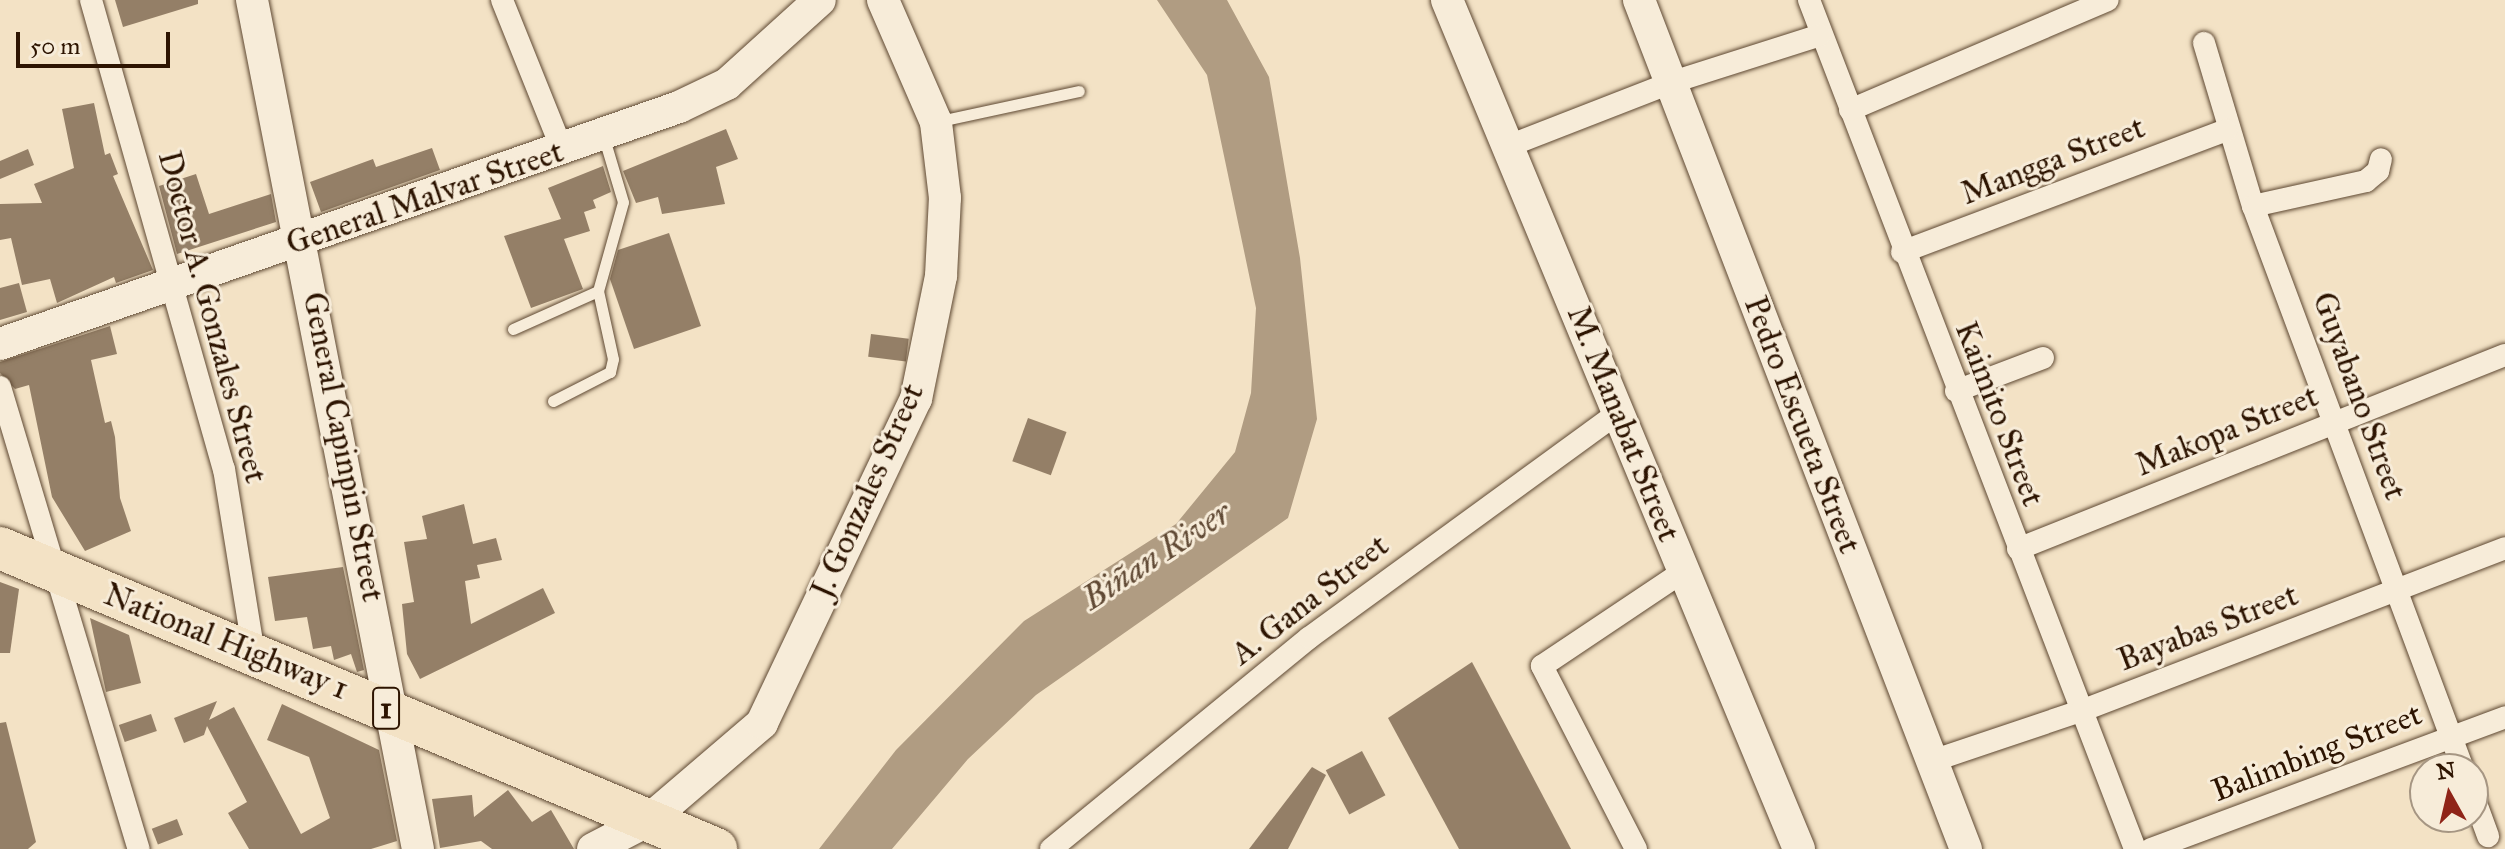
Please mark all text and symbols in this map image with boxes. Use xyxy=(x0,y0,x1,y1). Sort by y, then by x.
scale bar xyxy=(20,16,174,66)
text: 50 m xyxy=(30,31,80,61)
street label: Mangga Street xyxy=(1956,108,2150,214)
street label: General Malvar Street xyxy=(281,133,569,263)
street label: Doctor A. Gonzales Street xyxy=(149,147,275,487)
street label: Guyabano Street xyxy=(2304,287,2414,505)
street label: General Capinpin Street xyxy=(294,289,392,605)
street label: Pedro Escueta Street xyxy=(1735,291,1869,559)
street label: M. Manabat Street xyxy=(1558,301,1688,547)
street label: Kaimito Street xyxy=(1946,316,2052,512)
street label: Makopa Street xyxy=(2130,377,2324,485)
street label: J. Gonzales Street xyxy=(803,378,933,604)
water label: Biñan River xyxy=(1074,492,1238,618)
street label: A. Gana Street xyxy=(1224,527,1396,673)
street label: National Highway 1 xyxy=(98,576,354,708)
street label: Bayabas Street xyxy=(2113,576,2303,680)
road number: 1 xyxy=(372,682,400,734)
street label: Balimbing Street xyxy=(2207,695,2427,811)
north arrow xyxy=(2409,753,2489,833)
text: N xyxy=(2435,756,2457,785)

